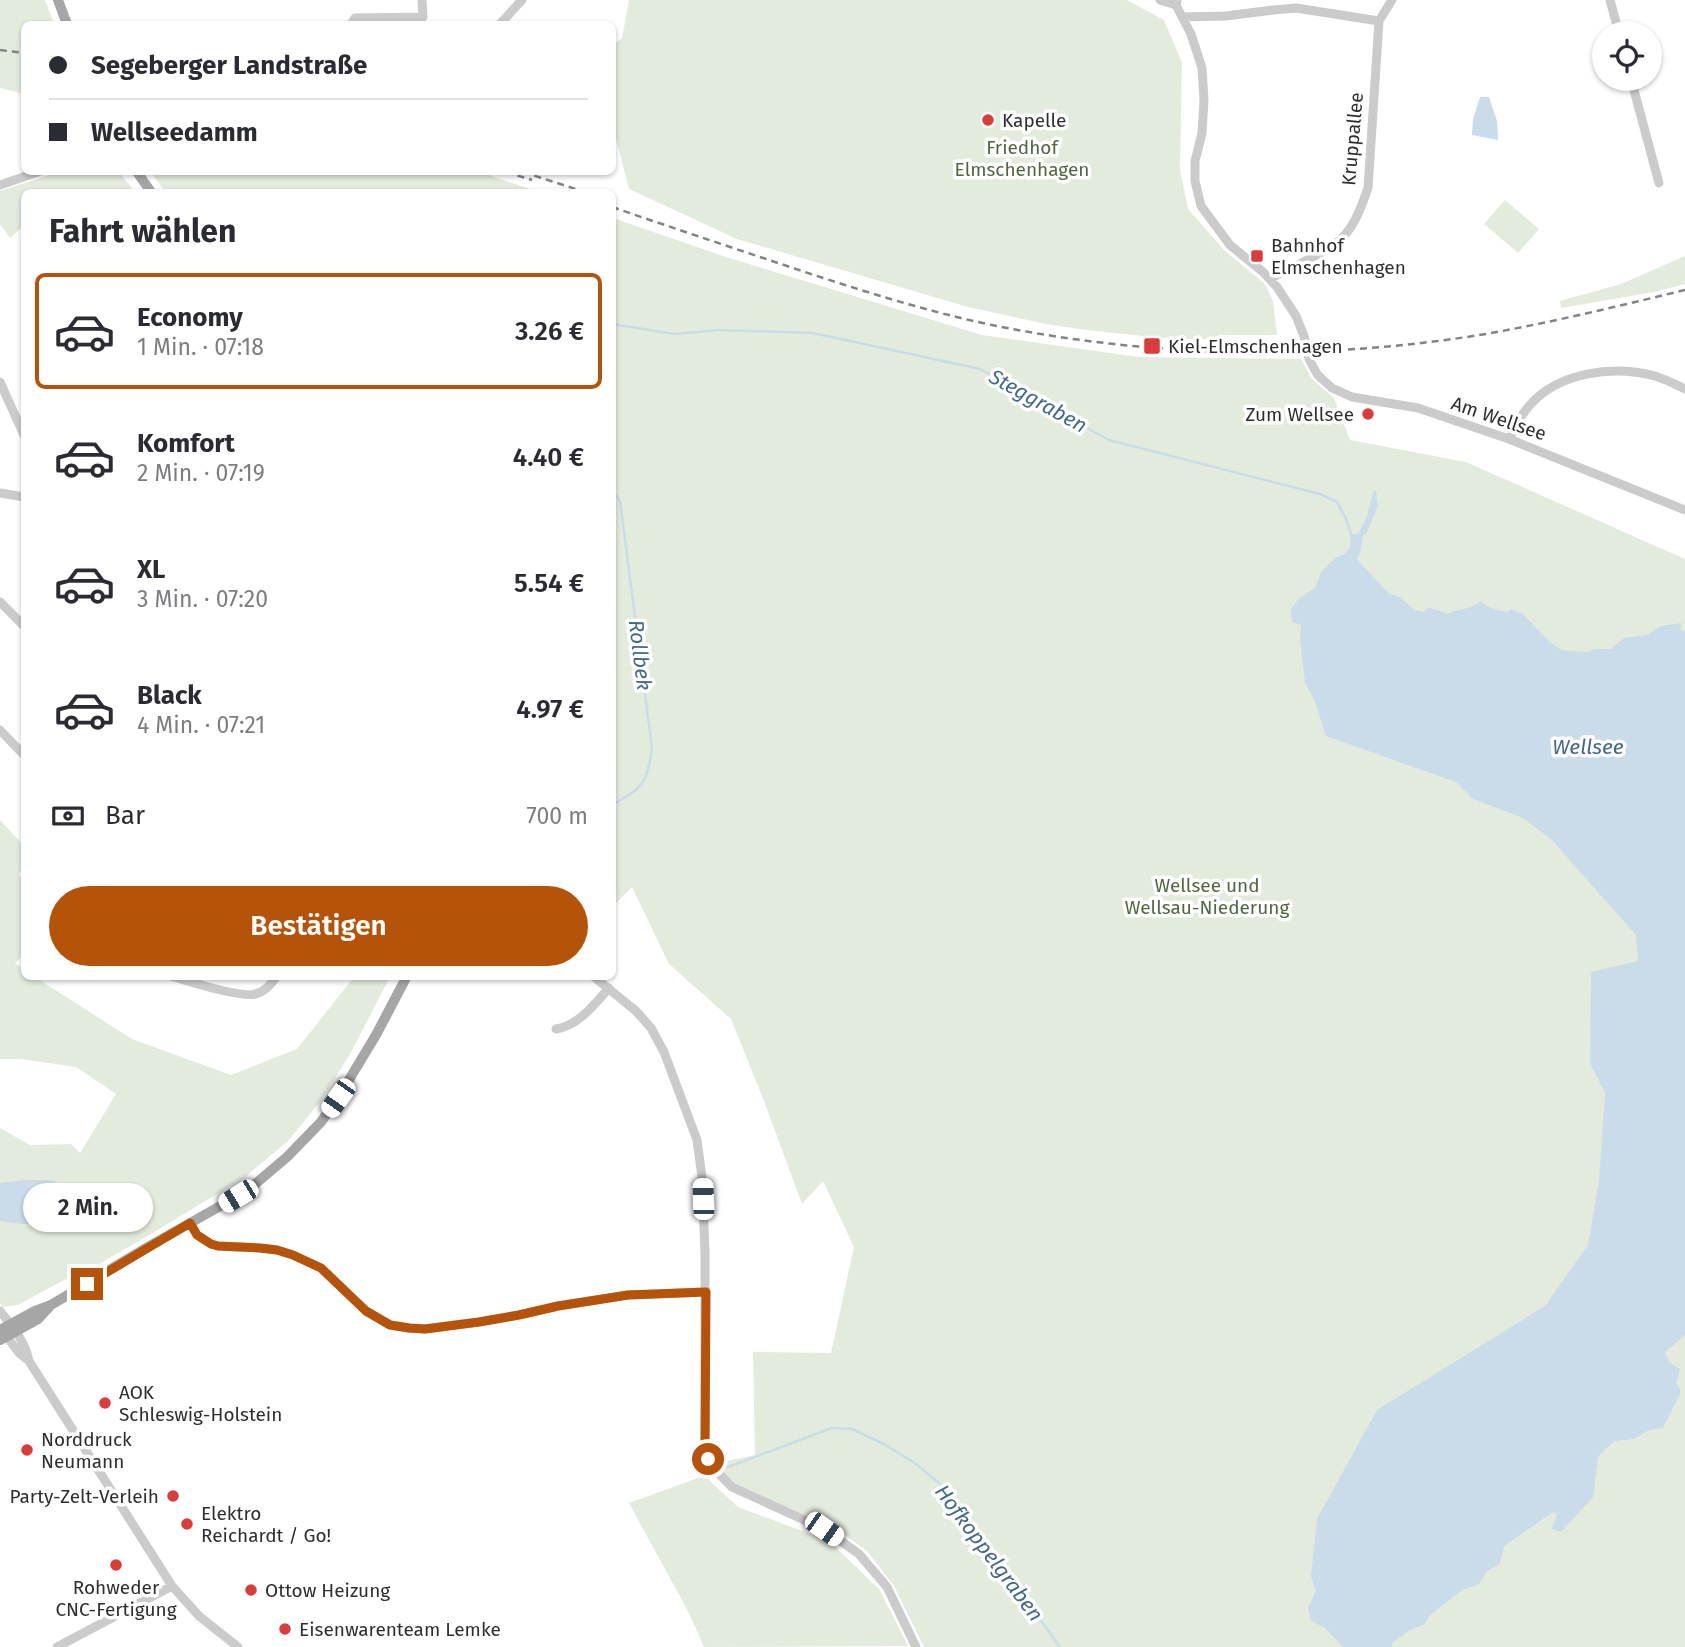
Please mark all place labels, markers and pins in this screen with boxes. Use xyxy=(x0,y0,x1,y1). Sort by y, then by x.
place label: Kapelle xyxy=(1002,109,1066,132)
marker: Kapelle xyxy=(980,112,996,128)
place label: Bahnhof Elmschenhagen xyxy=(1271,234,1406,279)
marker: Bahnhof Elmschenhagen xyxy=(1249,248,1265,264)
place label: Kiel-Elmschenhagen xyxy=(1168,335,1343,358)
marker: Kiel-Elmschenhagen xyxy=(1142,336,1162,356)
place label: Zum Wellsee xyxy=(1246,403,1354,426)
marker: Zum Wellsee xyxy=(1360,406,1376,422)
place label: AOK Schleswig-Holstein xyxy=(119,1381,282,1426)
marker: AOK Schleswig-Holstein xyxy=(97,1395,113,1411)
place label: Norddruck Neumann xyxy=(41,1428,132,1473)
marker: Norddruck Neumann xyxy=(19,1442,35,1458)
place label: Party-Zelt-Verleih xyxy=(10,1485,159,1508)
marker: Party-Zelt-Verleih xyxy=(165,1488,181,1504)
place label: Elektro Reichardt / Go! xyxy=(201,1502,331,1547)
marker: Elektro Reichardt / Go! xyxy=(179,1516,195,1532)
marker: Rohweder CNC-Fertigung xyxy=(108,1557,124,1573)
place label: Rohweder CNC-Fertigung xyxy=(55,1576,177,1621)
place label: Ottow Heizung xyxy=(265,1579,390,1602)
marker: Ottow Heizung xyxy=(243,1582,259,1598)
place label: Eisenwarenteam Lemke xyxy=(299,1618,501,1641)
marker: Eisenwarenteam Lemke xyxy=(277,1621,293,1637)

